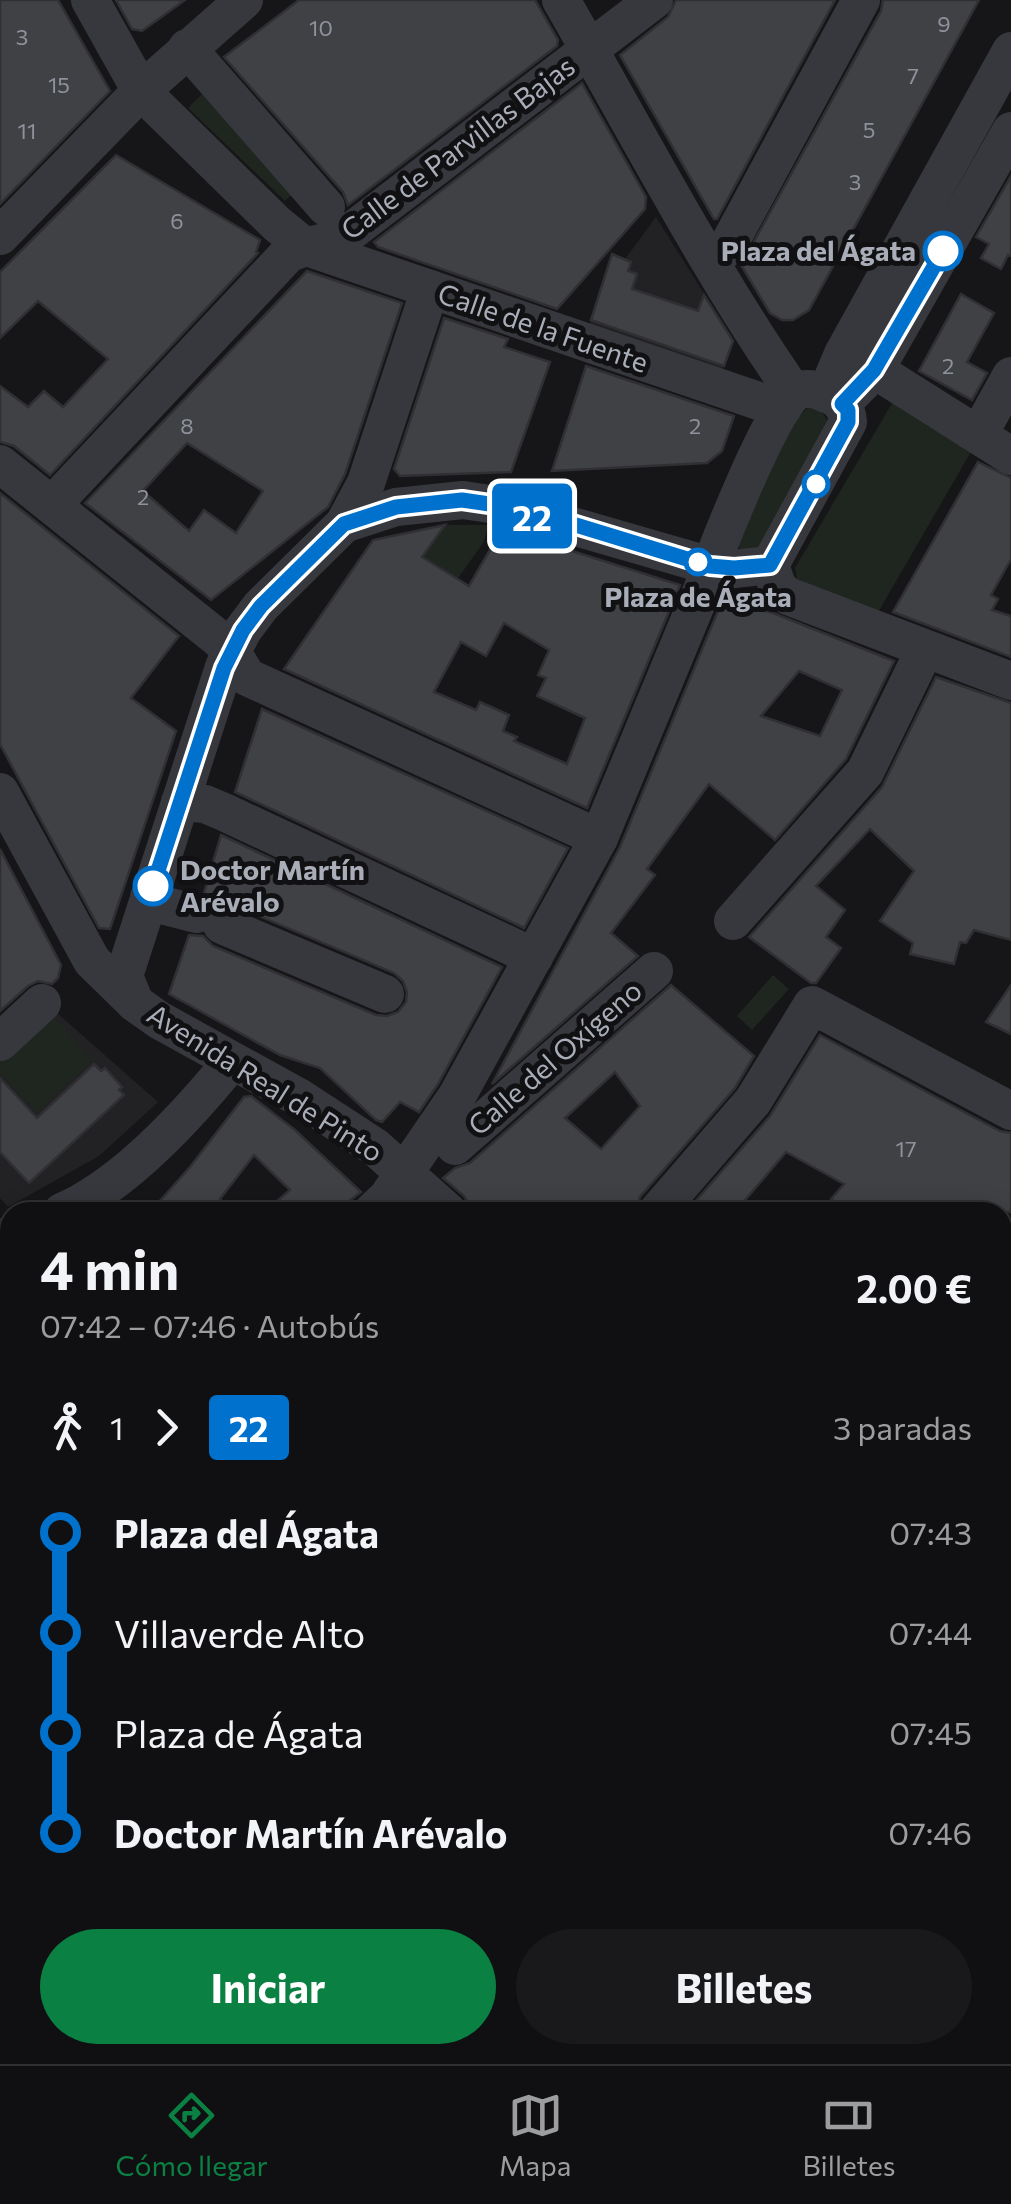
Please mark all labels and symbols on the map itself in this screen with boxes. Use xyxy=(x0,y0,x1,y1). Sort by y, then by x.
house number: 9 xyxy=(937,10,951,37)
house number: 10 xyxy=(309,14,333,41)
house number: 3 xyxy=(16,23,28,50)
street label: Calle de Parvillas Bajas xyxy=(334,48,581,246)
house number: 7 xyxy=(907,62,919,89)
house number: 15 xyxy=(48,71,70,98)
house number: 5 xyxy=(863,116,875,143)
house number: 11 xyxy=(18,117,36,144)
house number: 3 xyxy=(849,168,861,195)
house number: 6 xyxy=(170,207,184,234)
marker: Plaza del Ágata xyxy=(924,232,962,270)
place label: Plaza del Ágata xyxy=(721,233,916,267)
street label: Calle de la Fuente xyxy=(434,275,653,379)
house number: 2 xyxy=(942,352,954,379)
house number: 8 xyxy=(180,412,194,439)
house number: 2 xyxy=(689,412,701,439)
unlabelled marker xyxy=(803,471,829,497)
house number: 2 xyxy=(137,483,149,510)
line badge: 22 xyxy=(487,484,577,548)
marker: Plaza de Ágata xyxy=(685,549,711,575)
place label: Plaza de Ágata xyxy=(604,579,792,613)
place label: Doctor Martín Arévalo xyxy=(180,852,365,918)
marker: Doctor Martín Arévalo xyxy=(134,867,172,905)
street label: Calle del Oxígeno xyxy=(461,973,648,1142)
street label: Avenida Real de Pinto xyxy=(142,996,390,1168)
house number: 17 xyxy=(895,1135,917,1162)

